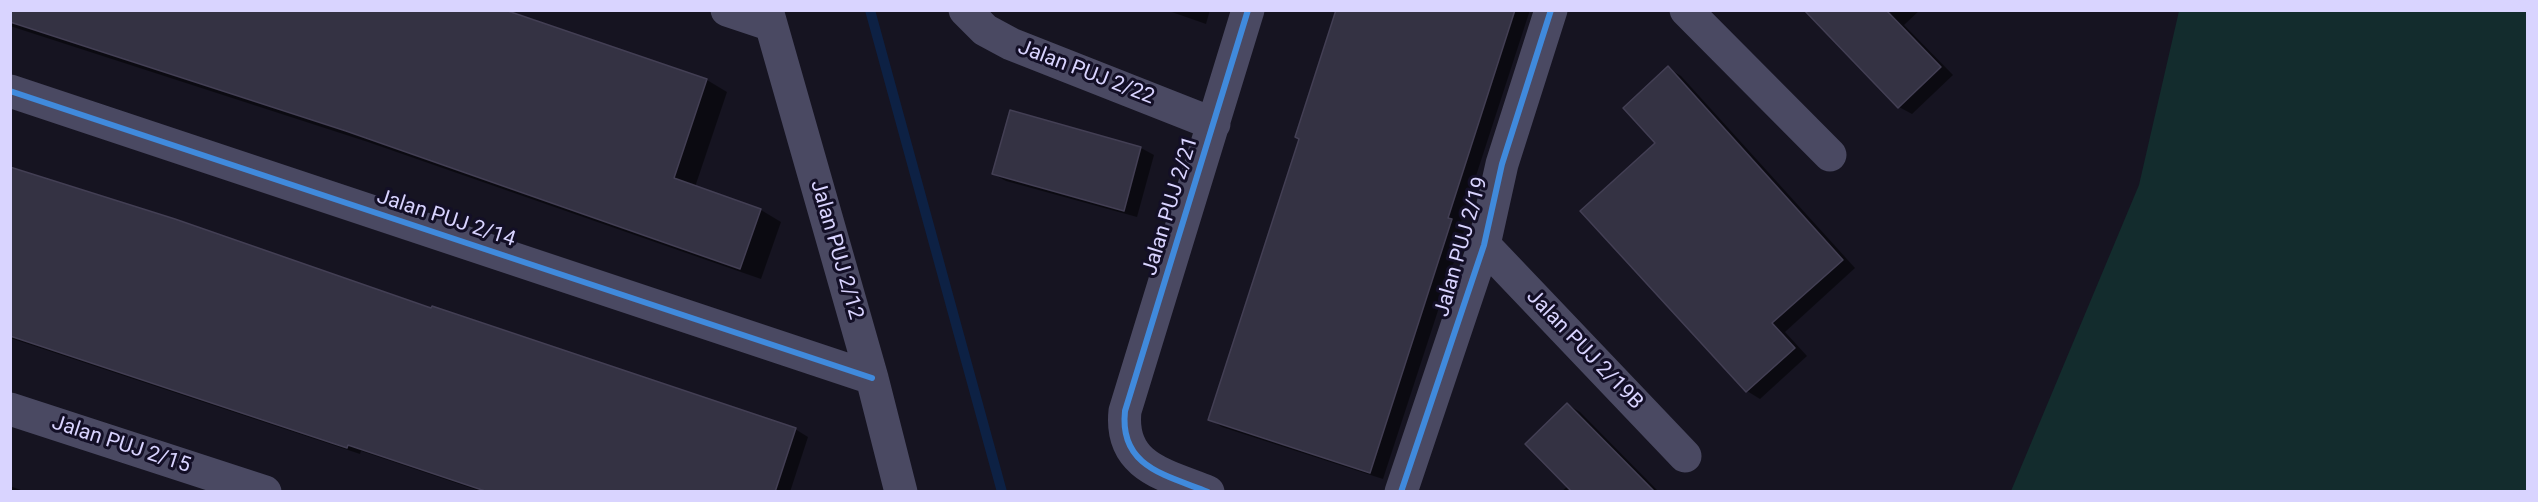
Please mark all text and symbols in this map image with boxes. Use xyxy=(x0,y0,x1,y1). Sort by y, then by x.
street label: Jalan PUJ 2/22 xyxy=(1014,35,1158,111)
street label: Jalan PUJ 2/21 xyxy=(1138,133,1204,279)
street label: Jalan PUJ 2/19 xyxy=(1430,174,1494,320)
street label: Jalan PUJ 2/12 xyxy=(804,177,868,323)
street label: Jalan PUJ 2/14 xyxy=(374,185,518,253)
street label: Jalan PUJ 2/19B xyxy=(1520,285,1648,415)
street label: Jalan PUJ 2/15 xyxy=(49,411,193,479)

